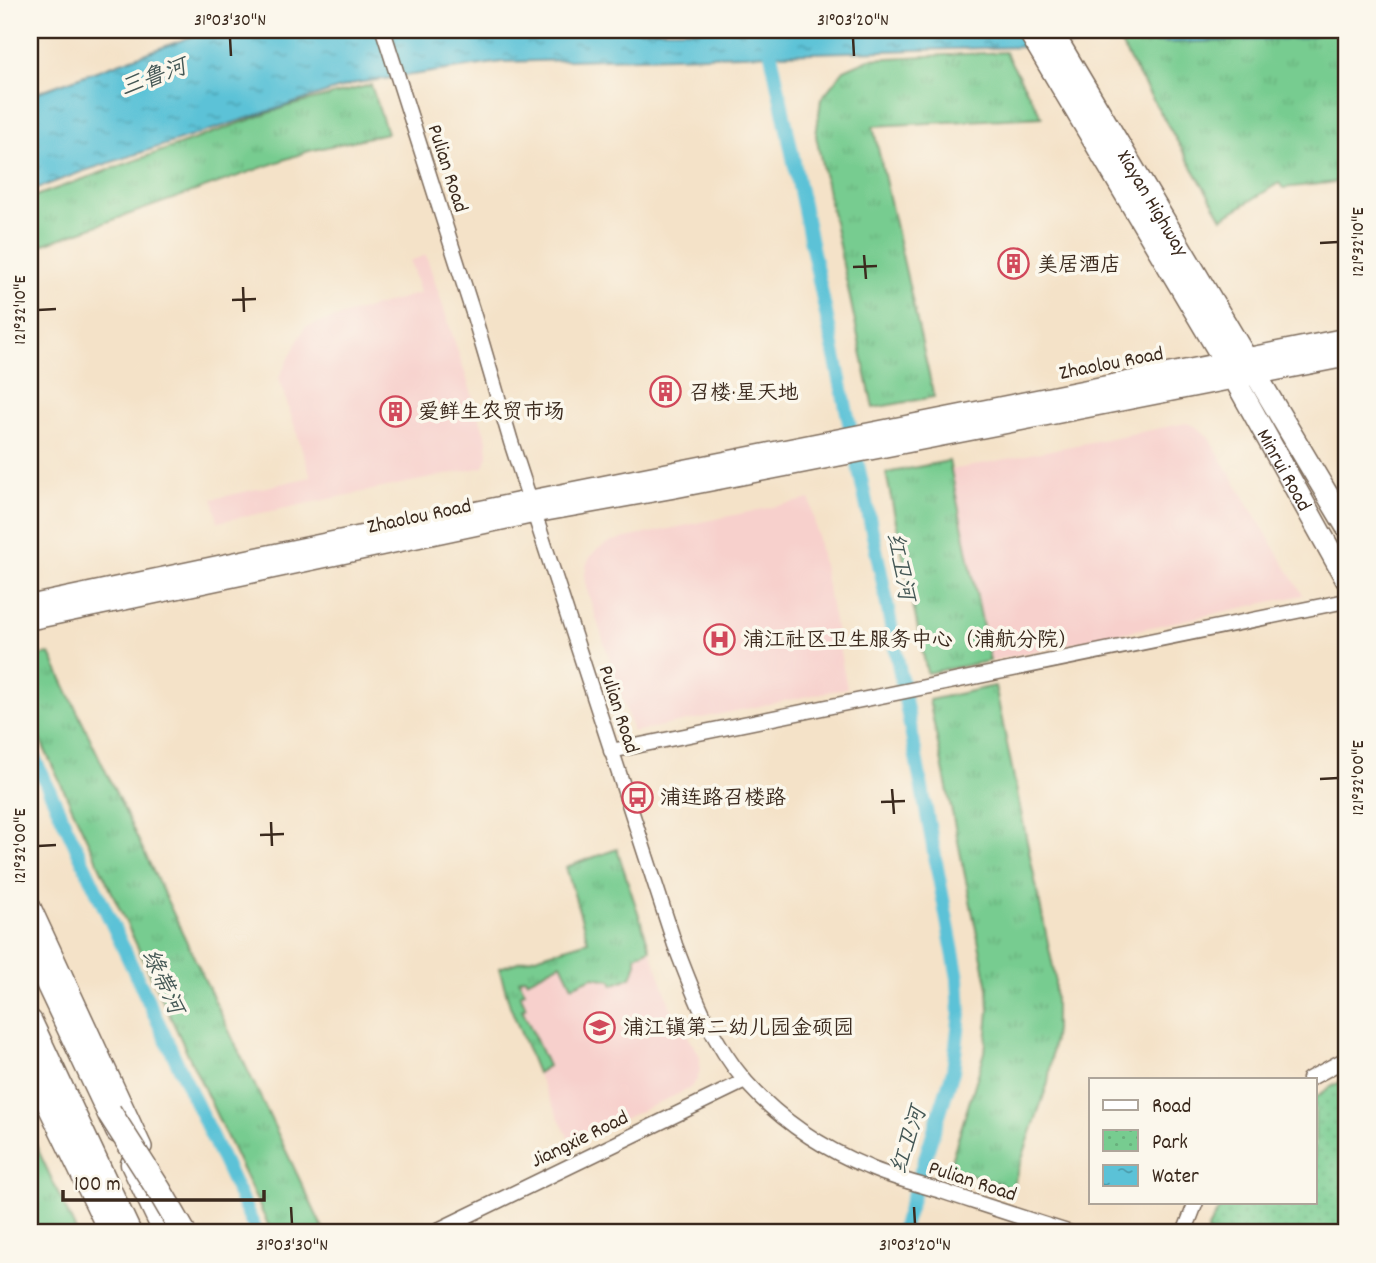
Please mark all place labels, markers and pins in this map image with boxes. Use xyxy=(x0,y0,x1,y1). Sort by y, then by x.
building icon: 美居酒店 xyxy=(997,247,1031,281)
place label: 美居酒店 xyxy=(1037,252,1121,282)
building icon: 召楼·星天地 xyxy=(649,375,683,409)
place label: 召楼·星天地 xyxy=(689,380,799,410)
building icon: 爱鲜生农贸市场 xyxy=(378,394,412,428)
place label: 爱鲜生农贸市场 xyxy=(418,399,565,429)
hospital icon: 浦江社区卫生服务中心（浦航分院） xyxy=(703,622,737,656)
place label: 浦江社区卫生服务中心（浦航分院） xyxy=(743,627,1079,657)
bus stop icon: 浦连路召楼路 xyxy=(620,780,654,814)
place label: 浦连路召楼路 xyxy=(660,785,786,815)
school or university icon: 浦江镇第二幼儿园金硕园 xyxy=(583,1010,617,1044)
place label: 浦江镇第二幼儿园金硕园 xyxy=(623,1015,854,1045)

